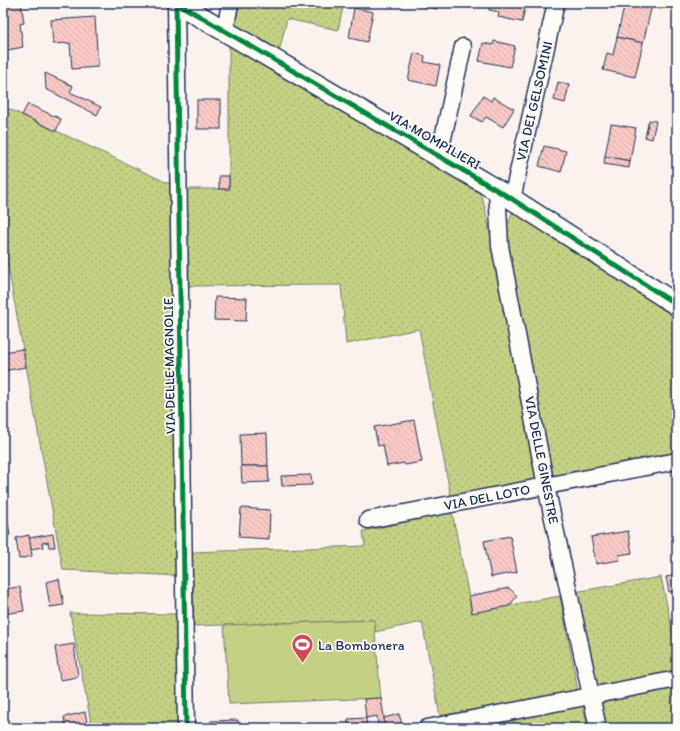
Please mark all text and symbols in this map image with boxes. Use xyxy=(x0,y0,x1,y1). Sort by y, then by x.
street label: VIA DEI GELSOMINI xyxy=(512,40,557,163)
street label: VIA MOMPILIERI xyxy=(386,107,484,174)
street label: VIA DELLE MAGNOLIE xyxy=(160,297,179,435)
street label: VIA DELLE GINESTRE xyxy=(521,395,562,526)
street label: VIA DEL LOTO xyxy=(443,481,532,514)
sports icon: La Bombonera xyxy=(289,632,315,665)
place label: La Bombonera xyxy=(318,637,405,654)

